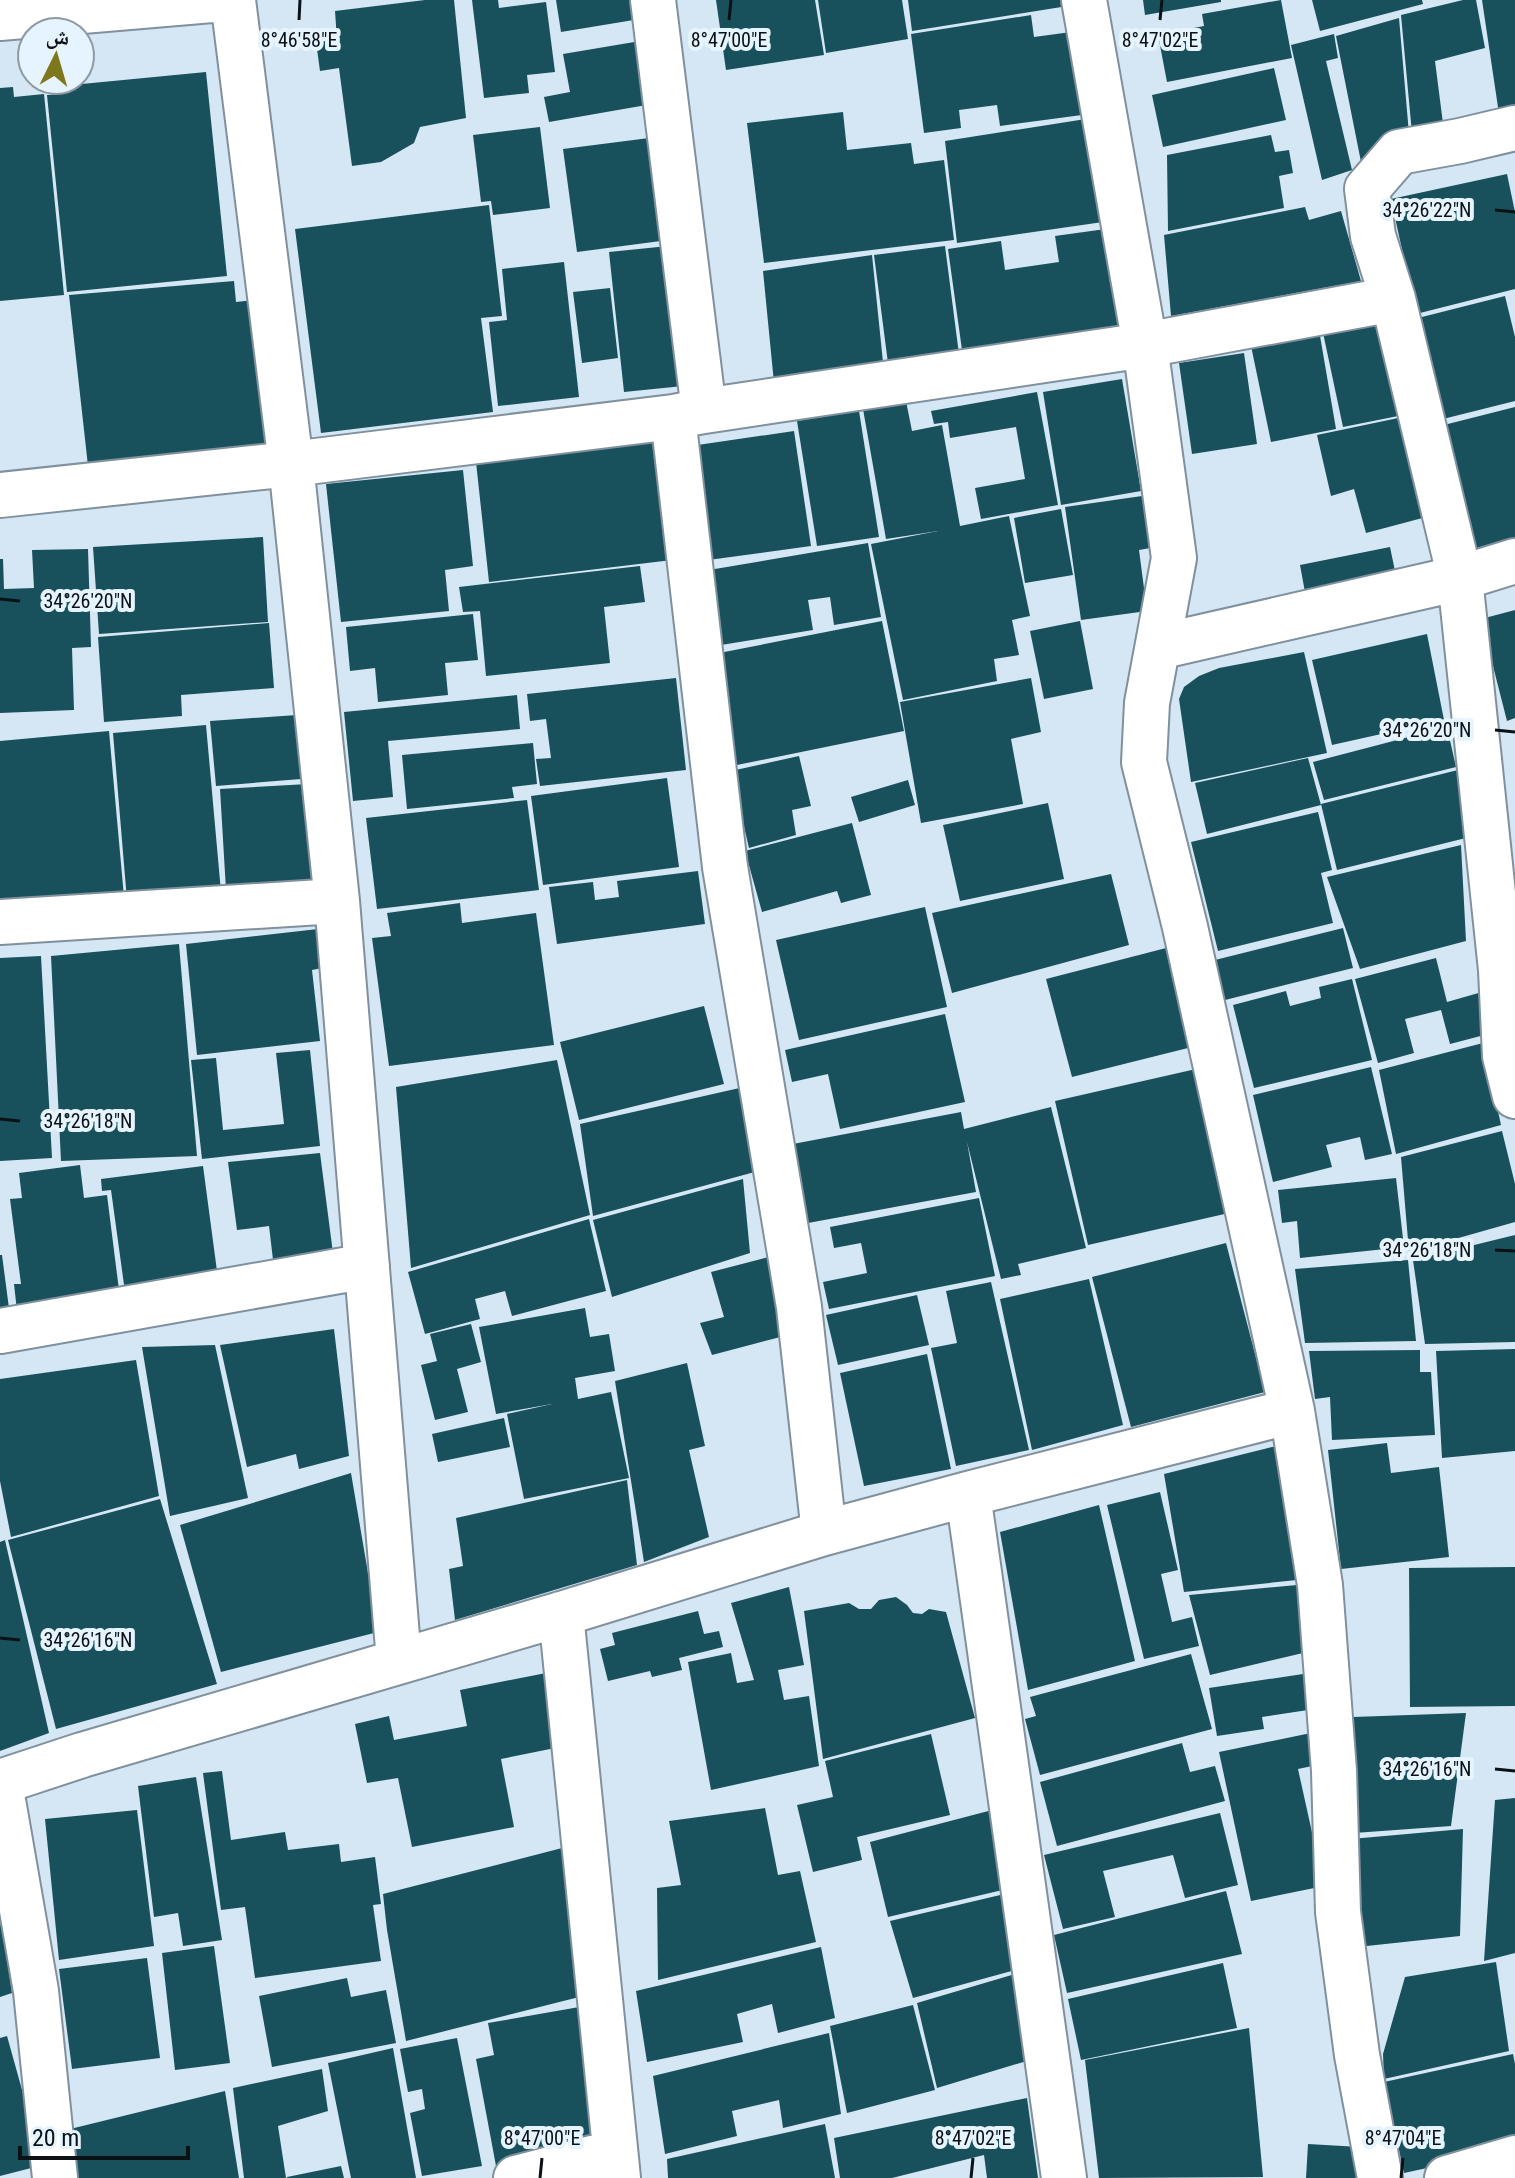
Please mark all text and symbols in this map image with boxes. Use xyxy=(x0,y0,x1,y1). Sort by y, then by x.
north arrow xyxy=(16,16,96,96)
text: ش xyxy=(45,23,70,51)
text: 8°46'58"E xyxy=(261,28,337,52)
text: 8°47'00"E xyxy=(691,28,767,52)
text: 8°47'02"E xyxy=(1122,28,1198,52)
text: 34°26'22"N xyxy=(1382,198,1472,222)
text: 34°26'20"N xyxy=(43,589,133,613)
text: 34°26'20"N xyxy=(1382,718,1472,742)
text: 34°26'18"N xyxy=(43,1109,133,1133)
text: 34°26'18"N xyxy=(1382,1238,1472,1262)
text: 34°26'16"N xyxy=(43,1628,133,1652)
text: 34°26'16"N xyxy=(1382,1757,1472,1781)
scale bar xyxy=(20,2110,188,2160)
text: 20 m xyxy=(32,2124,79,2152)
text: 8°47'00"E xyxy=(504,2126,580,2150)
text: 8°47'02"E xyxy=(935,2126,1011,2150)
text: 8°47'04"E xyxy=(1365,2126,1441,2150)

